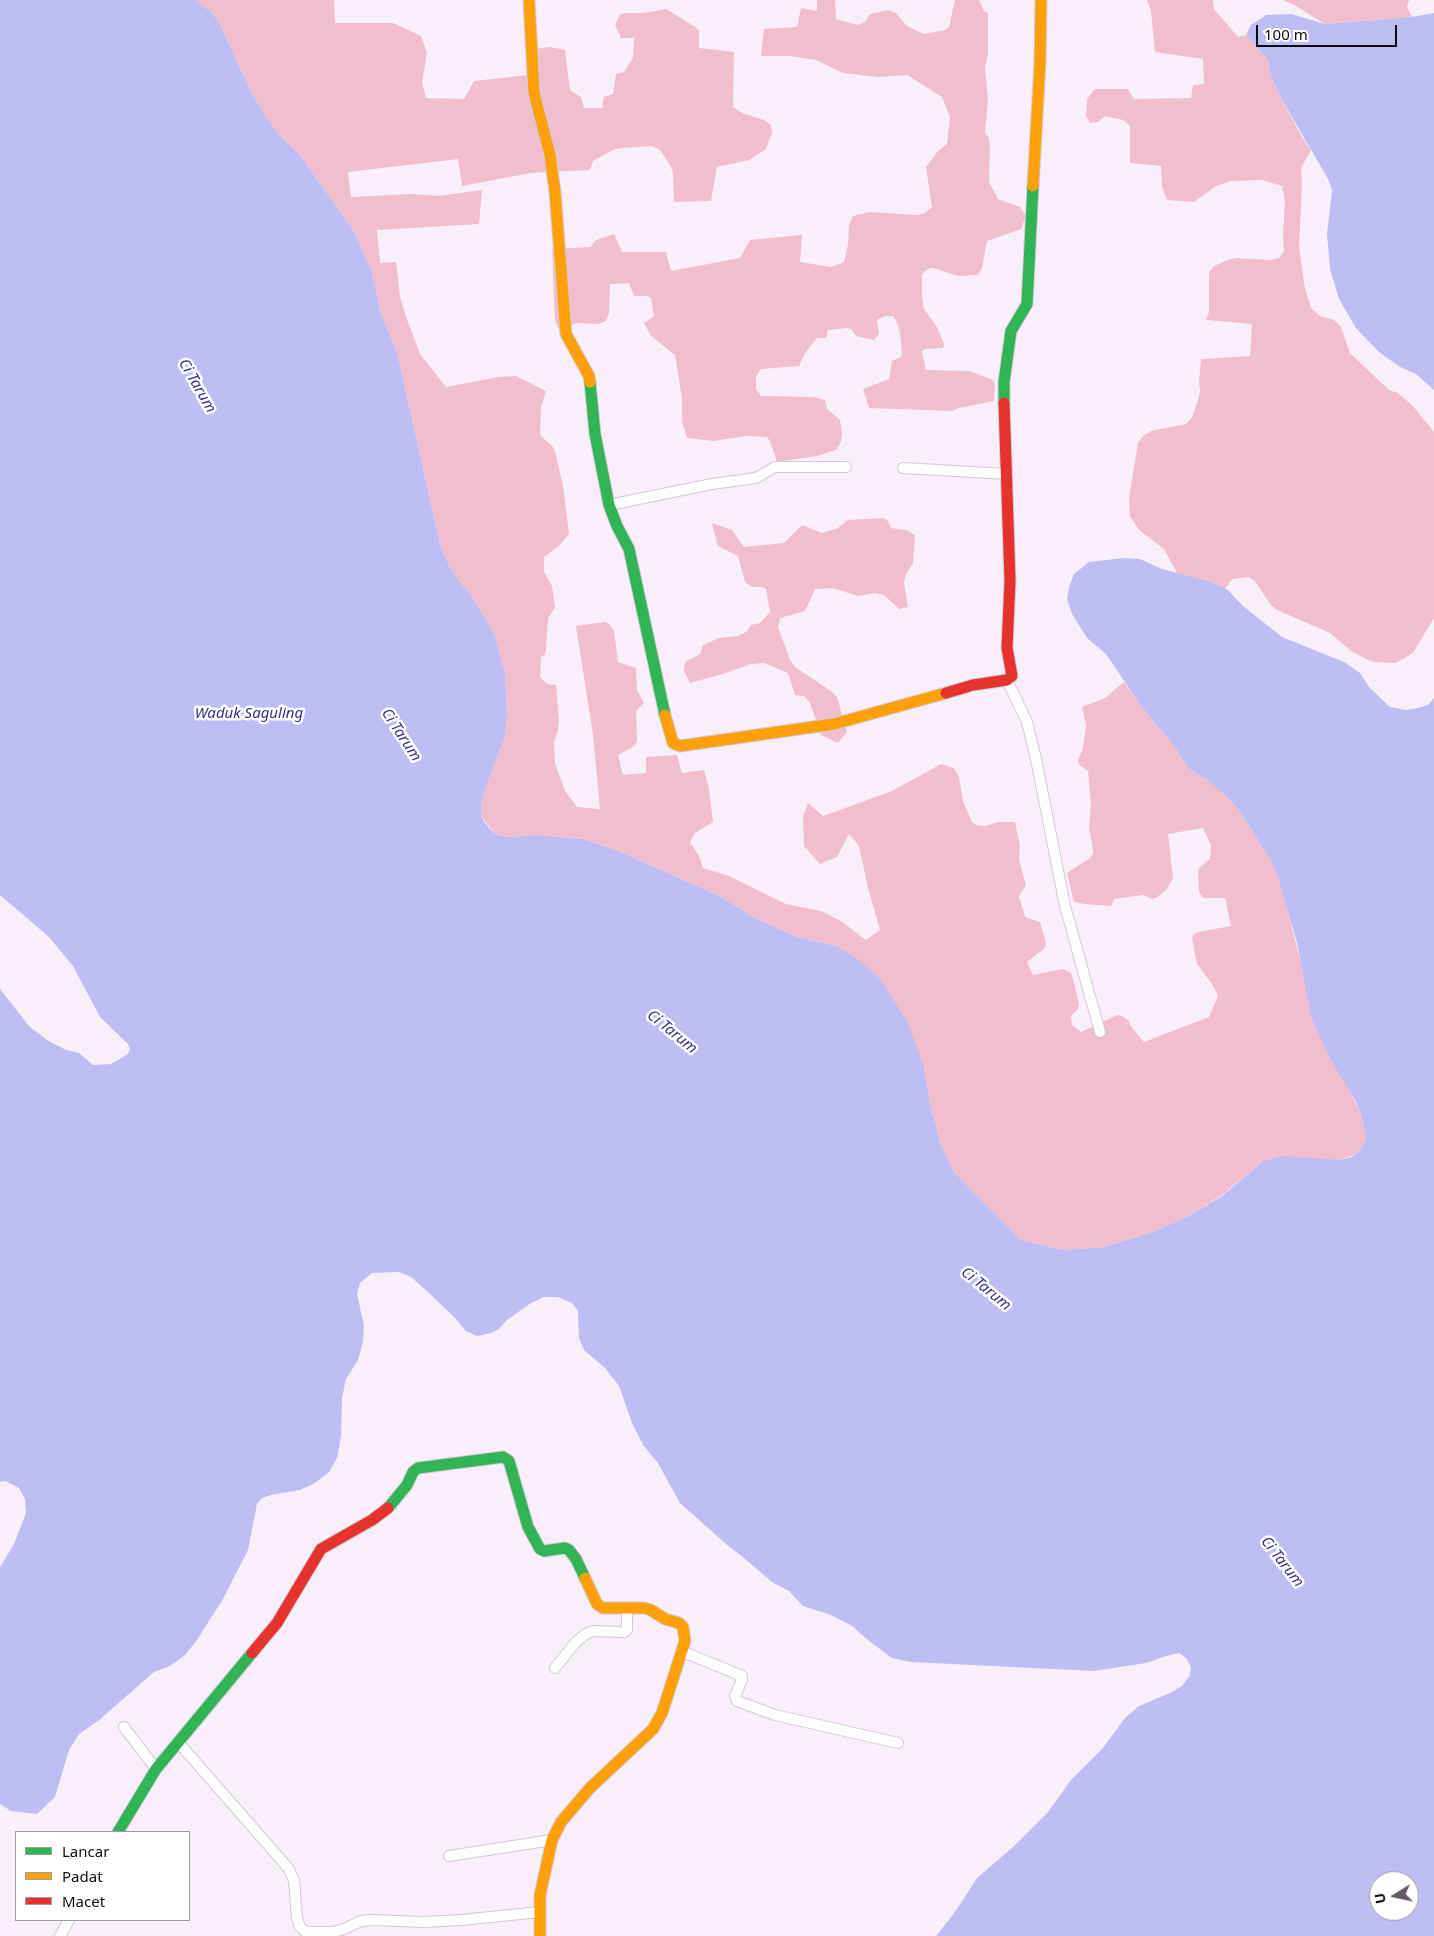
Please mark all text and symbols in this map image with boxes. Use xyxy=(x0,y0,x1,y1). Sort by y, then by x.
scale bar xyxy=(1259,15,1400,47)
text: 100 m xyxy=(1264,24,1308,44)
water label: Ci Tarum xyxy=(174,356,220,416)
water label: Waduk Saguling xyxy=(195,705,303,723)
water label: Ci Tarum xyxy=(377,705,425,765)
water label: Ci Tarum xyxy=(643,1006,701,1058)
water label: Ci Tarum xyxy=(957,1263,1015,1315)
water label: Ci Tarum xyxy=(1257,1533,1307,1591)
legend xyxy=(15,1831,190,1921)
text: Lancar xyxy=(62,1841,109,1861)
text: Padat xyxy=(62,1866,103,1886)
north arrow xyxy=(1369,1871,1419,1921)
text: Macet xyxy=(62,1891,105,1911)
text: U xyxy=(1369,1892,1390,1905)

